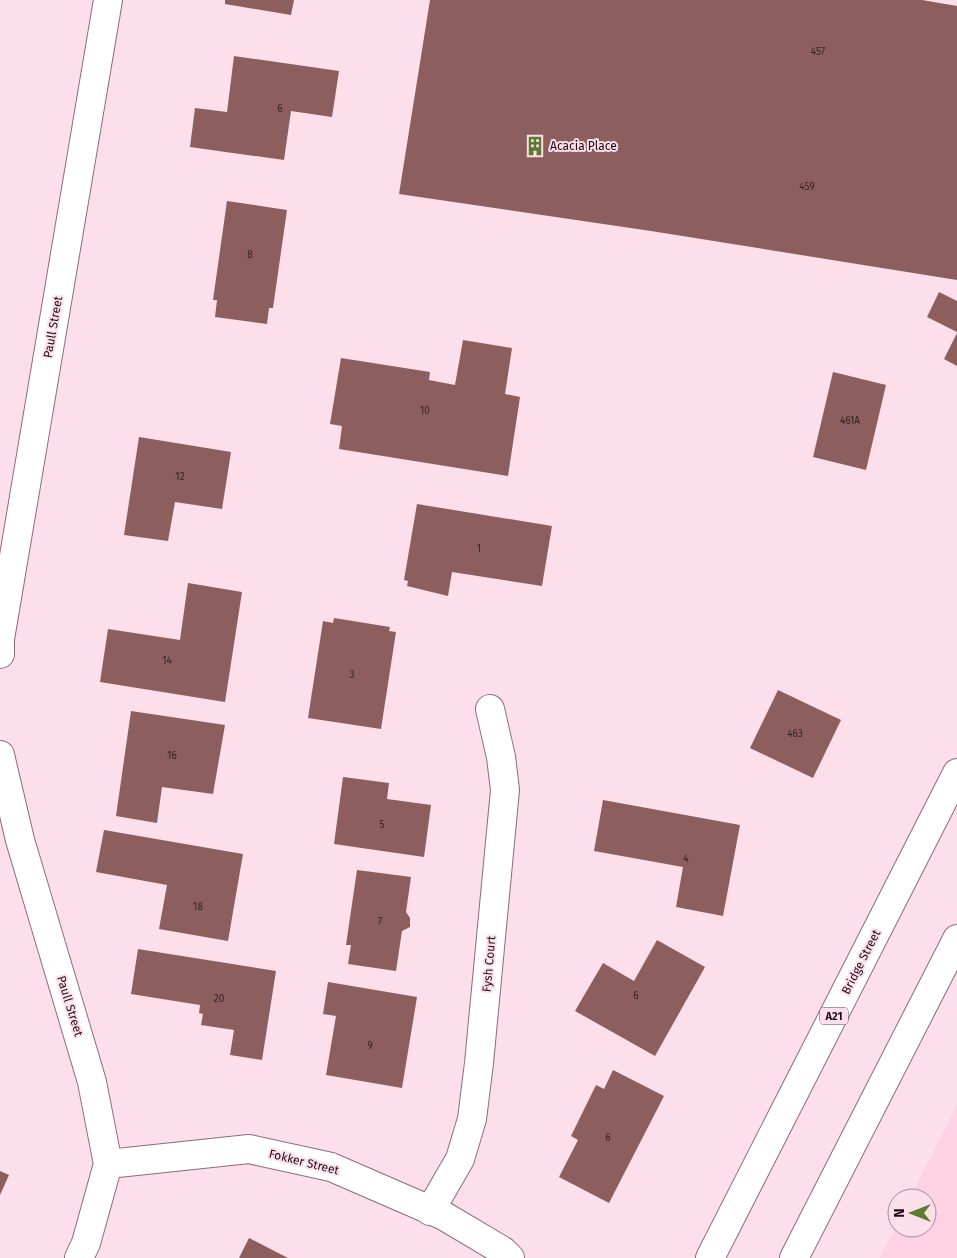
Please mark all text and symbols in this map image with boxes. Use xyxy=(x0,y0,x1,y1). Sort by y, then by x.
house number: 457 xyxy=(811,46,826,58)
house number: 6 xyxy=(277,103,283,115)
building icon: Acacia Place xyxy=(524,135,546,157)
place label: Acacia Place xyxy=(550,139,617,153)
house number: 459 xyxy=(799,181,815,193)
house number: 8 xyxy=(247,249,253,261)
street label: Paull Street xyxy=(41,294,65,359)
house number: 10 xyxy=(420,405,430,417)
house number: 461A xyxy=(840,415,860,427)
house number: 12 xyxy=(175,471,185,483)
house number: 1 xyxy=(477,543,481,555)
house number: 14 xyxy=(162,655,173,667)
house number: 3 xyxy=(350,669,355,681)
house number: 463 xyxy=(787,728,803,740)
house number: 16 xyxy=(167,750,177,762)
house number: 5 xyxy=(379,819,385,831)
house number: 4 xyxy=(683,853,689,865)
house number: 18 xyxy=(193,901,203,913)
house number: 7 xyxy=(378,916,383,928)
street label: Bridge Street xyxy=(839,927,884,997)
street label: Fysh Court xyxy=(480,935,498,993)
street label: Paull Street xyxy=(54,974,86,1039)
house number: 6 xyxy=(633,990,639,1002)
house number: 20 xyxy=(214,993,225,1005)
road number: A21 xyxy=(820,1008,848,1024)
house number: 9 xyxy=(367,1040,373,1052)
house number: 6 xyxy=(605,1132,611,1144)
street label: Fokker Street xyxy=(268,1147,341,1178)
north arrow xyxy=(887,1188,937,1238)
text: N xyxy=(891,1208,908,1218)

